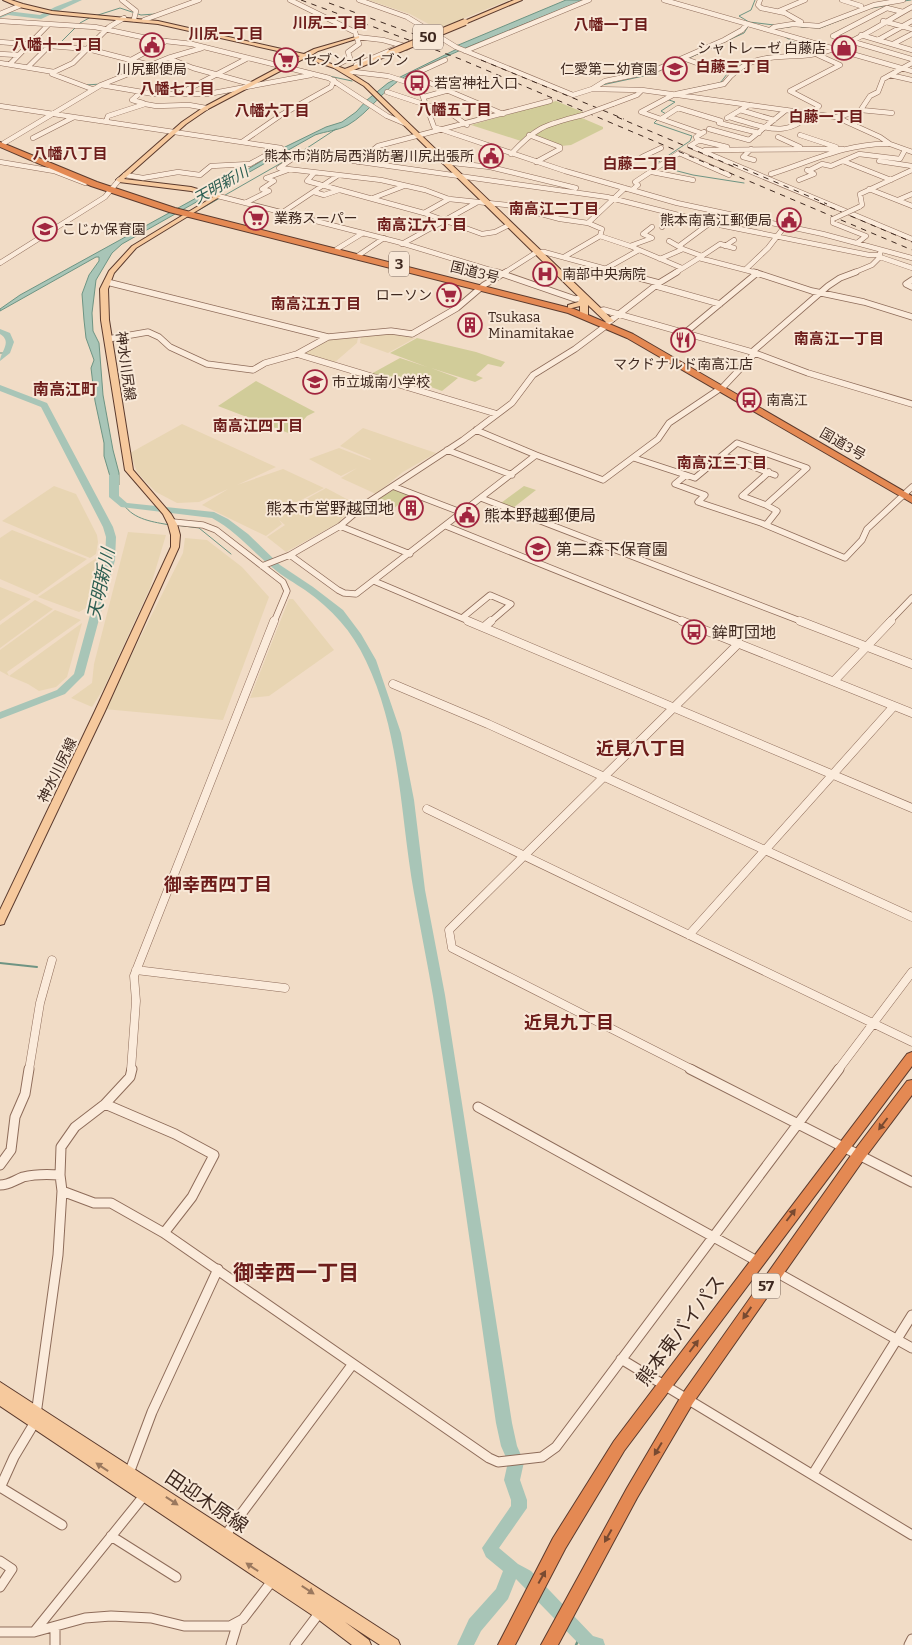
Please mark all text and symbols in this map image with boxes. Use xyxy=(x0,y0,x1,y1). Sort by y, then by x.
district label: 川尻二丁目 xyxy=(292,14,368,32)
district label: 八幡一丁目 xyxy=(573,16,649,34)
road number: 50 xyxy=(413,24,443,50)
district label: 川尻一丁目 xyxy=(188,25,264,43)
public building icon: 川尻郵便局 xyxy=(139,32,165,58)
shop icon: シャトレーゼ 白藤店 xyxy=(831,35,857,61)
district label: 八幡十一丁目 xyxy=(12,36,102,54)
place label: シャトレーゼ 白藤店 xyxy=(697,40,826,57)
supermarket icon: セブン-イレブン xyxy=(273,47,299,73)
place label: セブン-イレブン xyxy=(304,52,408,69)
school or university icon: 仁愛第二幼育園 xyxy=(662,56,688,82)
district label: 白藤三丁目 xyxy=(695,58,771,76)
place label: 川尻郵便局 xyxy=(117,61,187,78)
place label: 仁愛第二幼育園 xyxy=(560,61,658,78)
bus stop icon: 若宮神社入口 xyxy=(404,70,430,96)
place label: 若宮神社入口 xyxy=(434,75,518,92)
district label: 八幡七丁目 xyxy=(139,80,215,98)
district label: 八幡五丁目 xyxy=(416,101,492,119)
district label: 八幡六丁目 xyxy=(234,102,310,120)
district label: 白藤一丁目 xyxy=(788,108,864,126)
public building icon: 熊本市消防局西消防署川尻出張所 xyxy=(478,143,504,169)
district label: 八幡八丁目 xyxy=(32,145,108,163)
place label: 熊本市消防局西消防署川尻出張所 xyxy=(264,148,474,165)
district label: 白藤二丁目 xyxy=(602,155,678,173)
water label: 天明新川 xyxy=(190,162,253,207)
district label: 南高江二丁目 xyxy=(509,200,599,218)
supermarket icon: 業務スーパー xyxy=(243,205,269,231)
public building icon: 熊本南高江郵便局 xyxy=(776,207,802,233)
place label: 業務スーパー xyxy=(274,210,358,227)
place label: 熊本南高江郵便局 xyxy=(660,212,772,229)
school or university icon: こじか保育園 xyxy=(32,216,58,242)
district label: 南高江六丁目 xyxy=(377,216,467,234)
place label: こじか保育園 xyxy=(62,221,146,238)
road number: 3 xyxy=(389,252,409,276)
street label: 国道3号 xyxy=(449,258,501,287)
hospital icon: 南部中央病院 xyxy=(532,261,558,287)
place label: 南部中央病院 xyxy=(562,266,646,283)
supermarket icon: ローソン xyxy=(436,282,462,308)
place label: ローソン xyxy=(376,287,432,304)
district label: 南高江五丁目 xyxy=(271,295,361,313)
place label: Tsukasa Minamitakae xyxy=(488,309,574,342)
building icon: Tsukasa Minamitakae xyxy=(457,312,483,338)
restaurant icon: マクドナルド南高江店 xyxy=(670,327,696,353)
street label: 神水川尻線 xyxy=(112,330,139,402)
district label: 南高江一丁目 xyxy=(794,330,884,348)
place label: マクドナルド南高江店 xyxy=(613,356,753,373)
school or university icon: 市立城南小学校 xyxy=(302,369,328,395)
place label: 市立城南小学校 xyxy=(332,374,430,391)
district label: 南高江町 xyxy=(33,380,97,399)
bus stop icon: 南高江 xyxy=(736,387,762,413)
place label: 南高江 xyxy=(766,392,808,409)
district label: 南高江四丁目 xyxy=(213,417,303,435)
street label: 国道3号 xyxy=(817,425,869,464)
district label: 南高江三丁目 xyxy=(677,454,767,472)
building icon: 熊本市営野越団地 xyxy=(398,495,424,521)
place label: 熊本市営野越団地 xyxy=(266,499,394,518)
public building icon: 熊本野越郵便局 xyxy=(454,502,480,528)
place label: 熊本野越郵便局 xyxy=(484,506,596,525)
school or university icon: 第二森下保育園 xyxy=(525,536,551,562)
place label: 第二森下保育園 xyxy=(556,540,668,559)
water label: 天明新川 xyxy=(83,545,120,622)
bus stop icon: 鉾町団地 xyxy=(681,619,707,645)
place label: 鉾町団地 xyxy=(712,623,776,642)
street label: 神水川尻線 xyxy=(34,735,80,805)
district label: 近見八丁目 xyxy=(596,738,686,760)
district label: 御幸西四丁目 xyxy=(163,874,272,896)
district label: 近見九丁目 xyxy=(524,1012,614,1034)
one-way arrow xyxy=(877,1117,888,1130)
one-way arrow xyxy=(786,1209,797,1222)
district label: 御幸西一丁目 xyxy=(233,1260,359,1286)
street label: 熊本東バイパス xyxy=(631,1270,729,1390)
road number: 57 xyxy=(752,1274,780,1298)
one-way arrow xyxy=(742,1306,752,1320)
one-way arrow xyxy=(689,1339,699,1353)
one-way arrow xyxy=(654,1443,663,1456)
one-way arrow xyxy=(96,1462,109,1472)
street label: 田迎木原線 xyxy=(161,1465,253,1538)
one-way arrow xyxy=(166,1496,179,1506)
one-way arrow xyxy=(604,1529,613,1543)
one-way arrow xyxy=(245,1562,259,1572)
one-way arrow xyxy=(538,1569,546,1584)
one-way arrow xyxy=(301,1586,315,1595)

